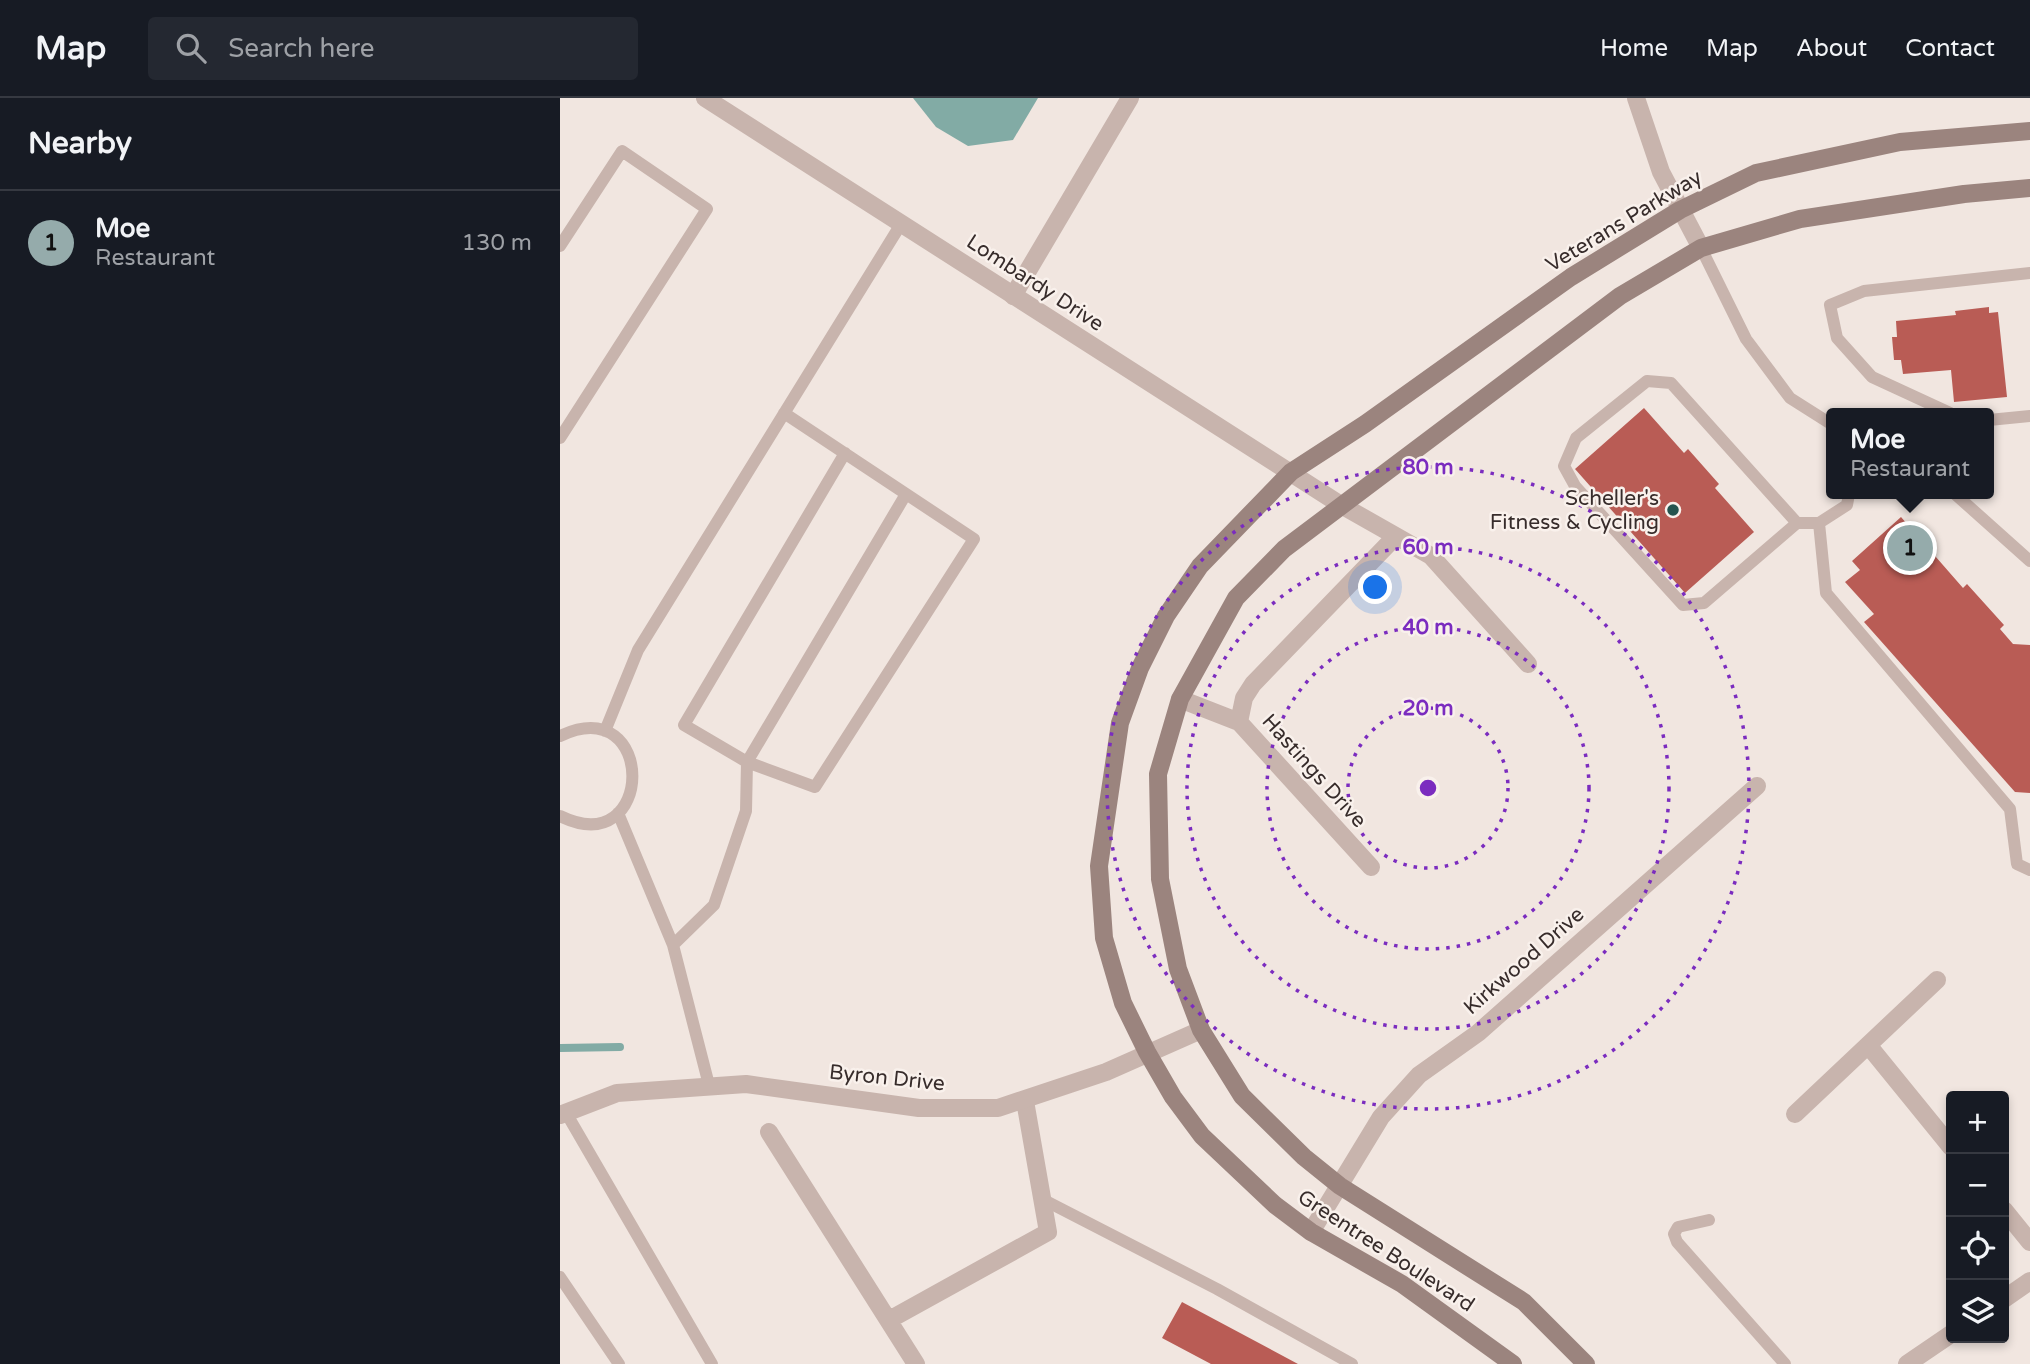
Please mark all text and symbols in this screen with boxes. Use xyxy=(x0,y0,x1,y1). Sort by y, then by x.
search box xyxy=(148,17,638,80)
text: Map xyxy=(35,29,106,68)
icon: search xyxy=(172,29,210,67)
text: Search here xyxy=(228,33,374,64)
text: Home xyxy=(1600,34,1668,63)
text: Map xyxy=(1706,34,1758,63)
text: About xyxy=(1796,34,1867,63)
text: Contact xyxy=(1905,34,1995,63)
text: Nearby xyxy=(28,125,132,162)
street label: Veterans Parkway xyxy=(1541,165,1707,277)
text: Moe xyxy=(95,213,150,244)
text: 1 xyxy=(44,229,58,257)
text: 130 m xyxy=(462,229,532,257)
street label: Lombardy Drive xyxy=(962,229,1108,337)
text: Restaurant xyxy=(95,244,215,272)
popup xyxy=(1826,408,1994,499)
text: Moe xyxy=(1850,424,1905,455)
text: 80 m xyxy=(1402,455,1454,480)
text: Restaurant xyxy=(1850,455,1970,483)
place label: Scheller's Fitness & Cycling xyxy=(1490,486,1659,535)
marker: Scheller's Fitness & Cycling xyxy=(1665,502,1681,518)
pin: 1 xyxy=(1887,522,1933,574)
text: 60 m xyxy=(1402,535,1454,560)
your location xyxy=(1358,570,1392,604)
text: 40 m xyxy=(1402,615,1454,640)
text: 20 m xyxy=(1402,696,1454,721)
street label: Hastings Drive xyxy=(1256,709,1372,833)
centre of rings xyxy=(1416,776,1440,800)
street label: Kirkwood Drive xyxy=(1459,902,1589,1020)
street label: Byron Drive xyxy=(828,1060,946,1097)
map controls xyxy=(1946,1091,2009,1343)
button: + xyxy=(1946,1091,2009,1154)
button: − xyxy=(1946,1154,2009,1217)
street label: Greentree Boulevard xyxy=(1293,1184,1479,1318)
button: locate xyxy=(1946,1217,2009,1280)
button: layers xyxy=(1946,1280,2009,1343)

